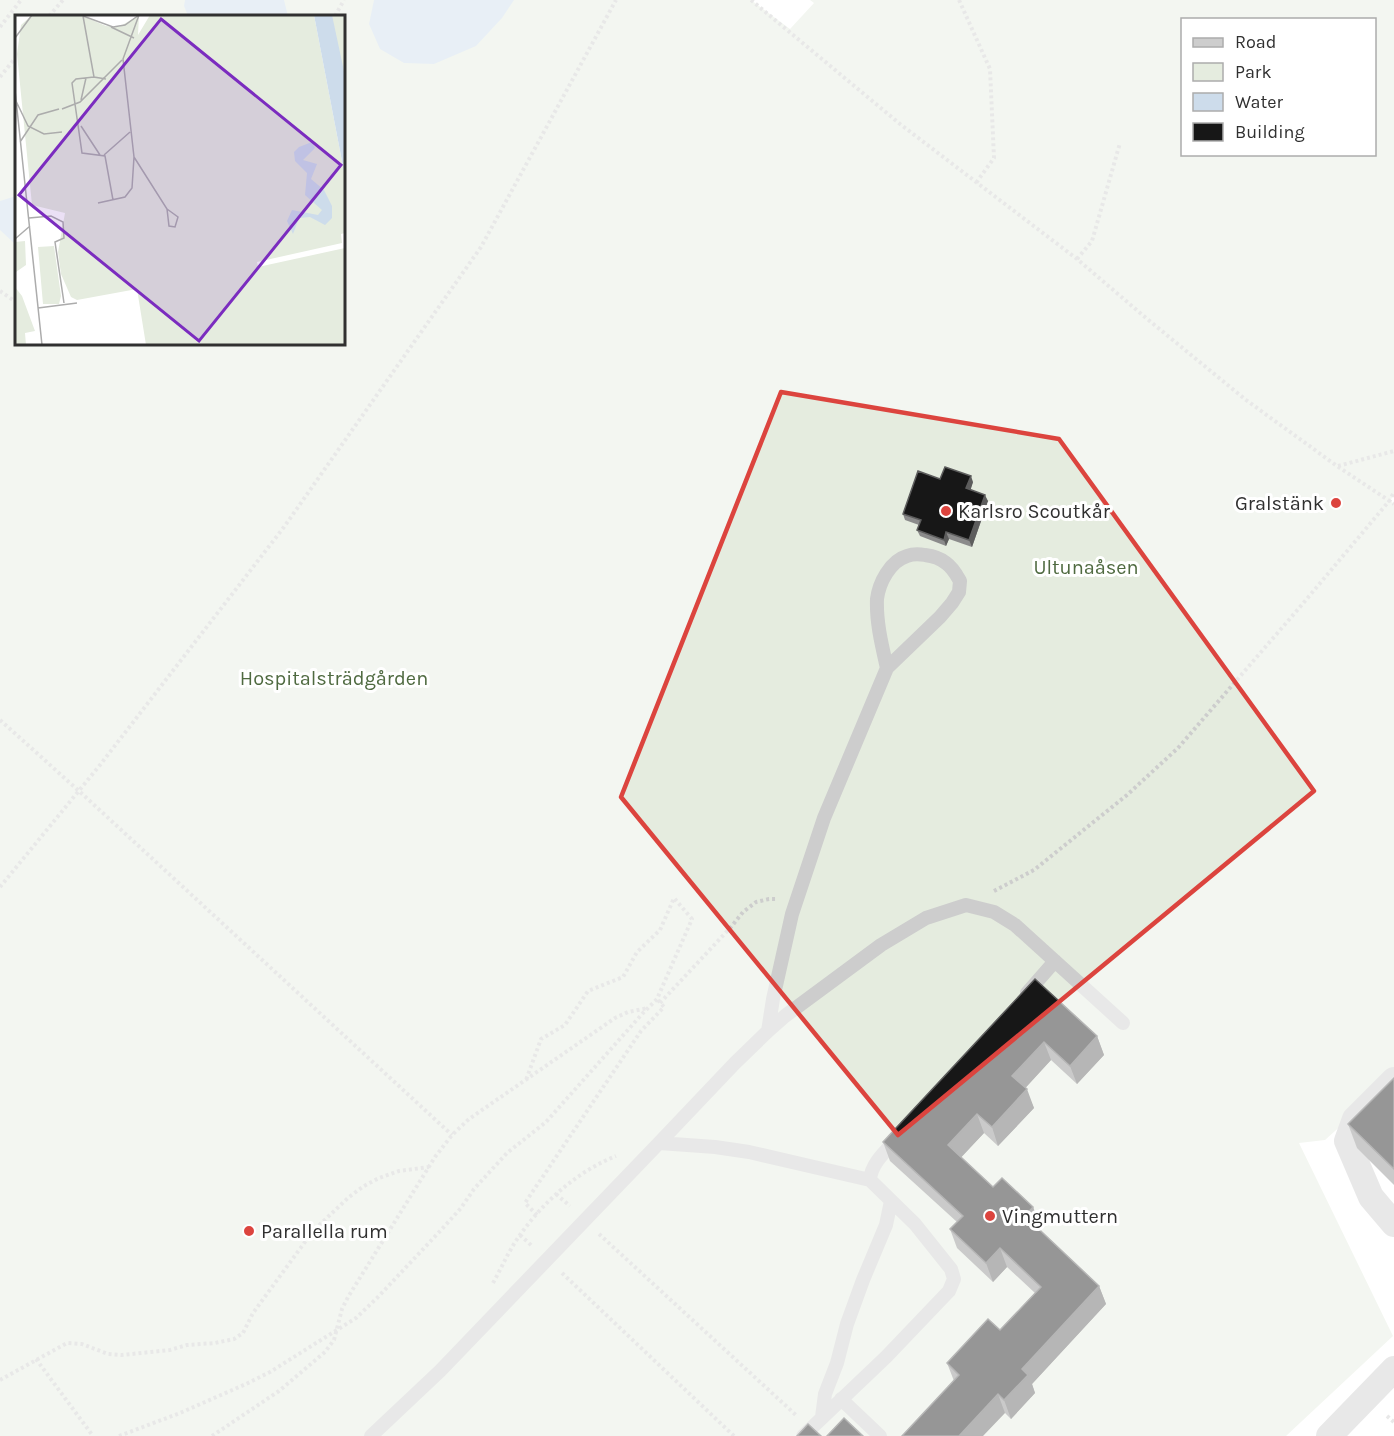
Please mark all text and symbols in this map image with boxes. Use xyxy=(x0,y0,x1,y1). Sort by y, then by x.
inset map xyxy=(15,15,345,345)
legend xyxy=(1181,18,1376,156)
text: Road xyxy=(1235,31,1276,53)
text: Park xyxy=(1235,61,1272,83)
text: Water xyxy=(1235,91,1283,113)
text: Building xyxy=(1235,121,1305,143)
place label: Gralstänk xyxy=(1235,492,1324,515)
marker: Gralstänk xyxy=(1329,496,1343,510)
place label: Karlsro Scoutkår xyxy=(958,500,1111,523)
marker: Karlsro Scoutkår xyxy=(939,504,953,518)
park label: Ultunaåsen xyxy=(1033,556,1139,579)
park label: Hospitalsträdgården xyxy=(240,667,428,690)
place label: Vingmuttern xyxy=(1002,1205,1118,1228)
marker: Vingmuttern xyxy=(983,1209,997,1223)
place label: Parallella rum xyxy=(261,1220,388,1243)
marker: Parallella rum xyxy=(242,1224,256,1238)

